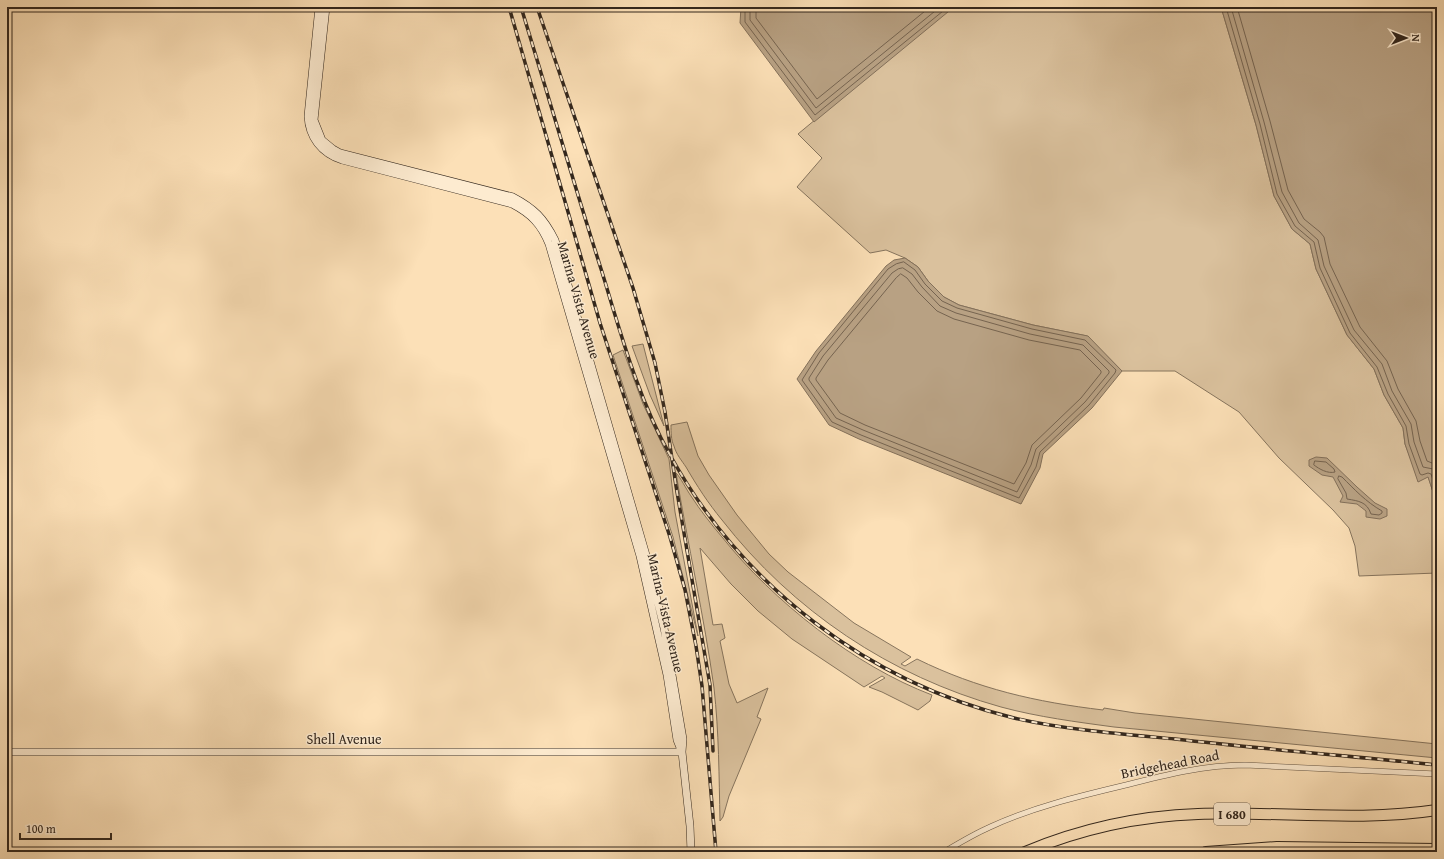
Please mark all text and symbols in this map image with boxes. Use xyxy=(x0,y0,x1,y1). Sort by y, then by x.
north arrow xyxy=(1386,18,1426,58)
text: N xyxy=(1408,34,1424,42)
street label: Marina Vista Avenue xyxy=(553,239,605,362)
street label: Marina Vista Avenue xyxy=(643,551,690,675)
street label: Shell Avenue xyxy=(306,729,382,749)
street label: Bridgehead Road xyxy=(1119,745,1221,783)
road number: I 680 xyxy=(1214,803,1250,825)
scale bar xyxy=(20,815,111,841)
text: 100 m xyxy=(26,820,56,837)

